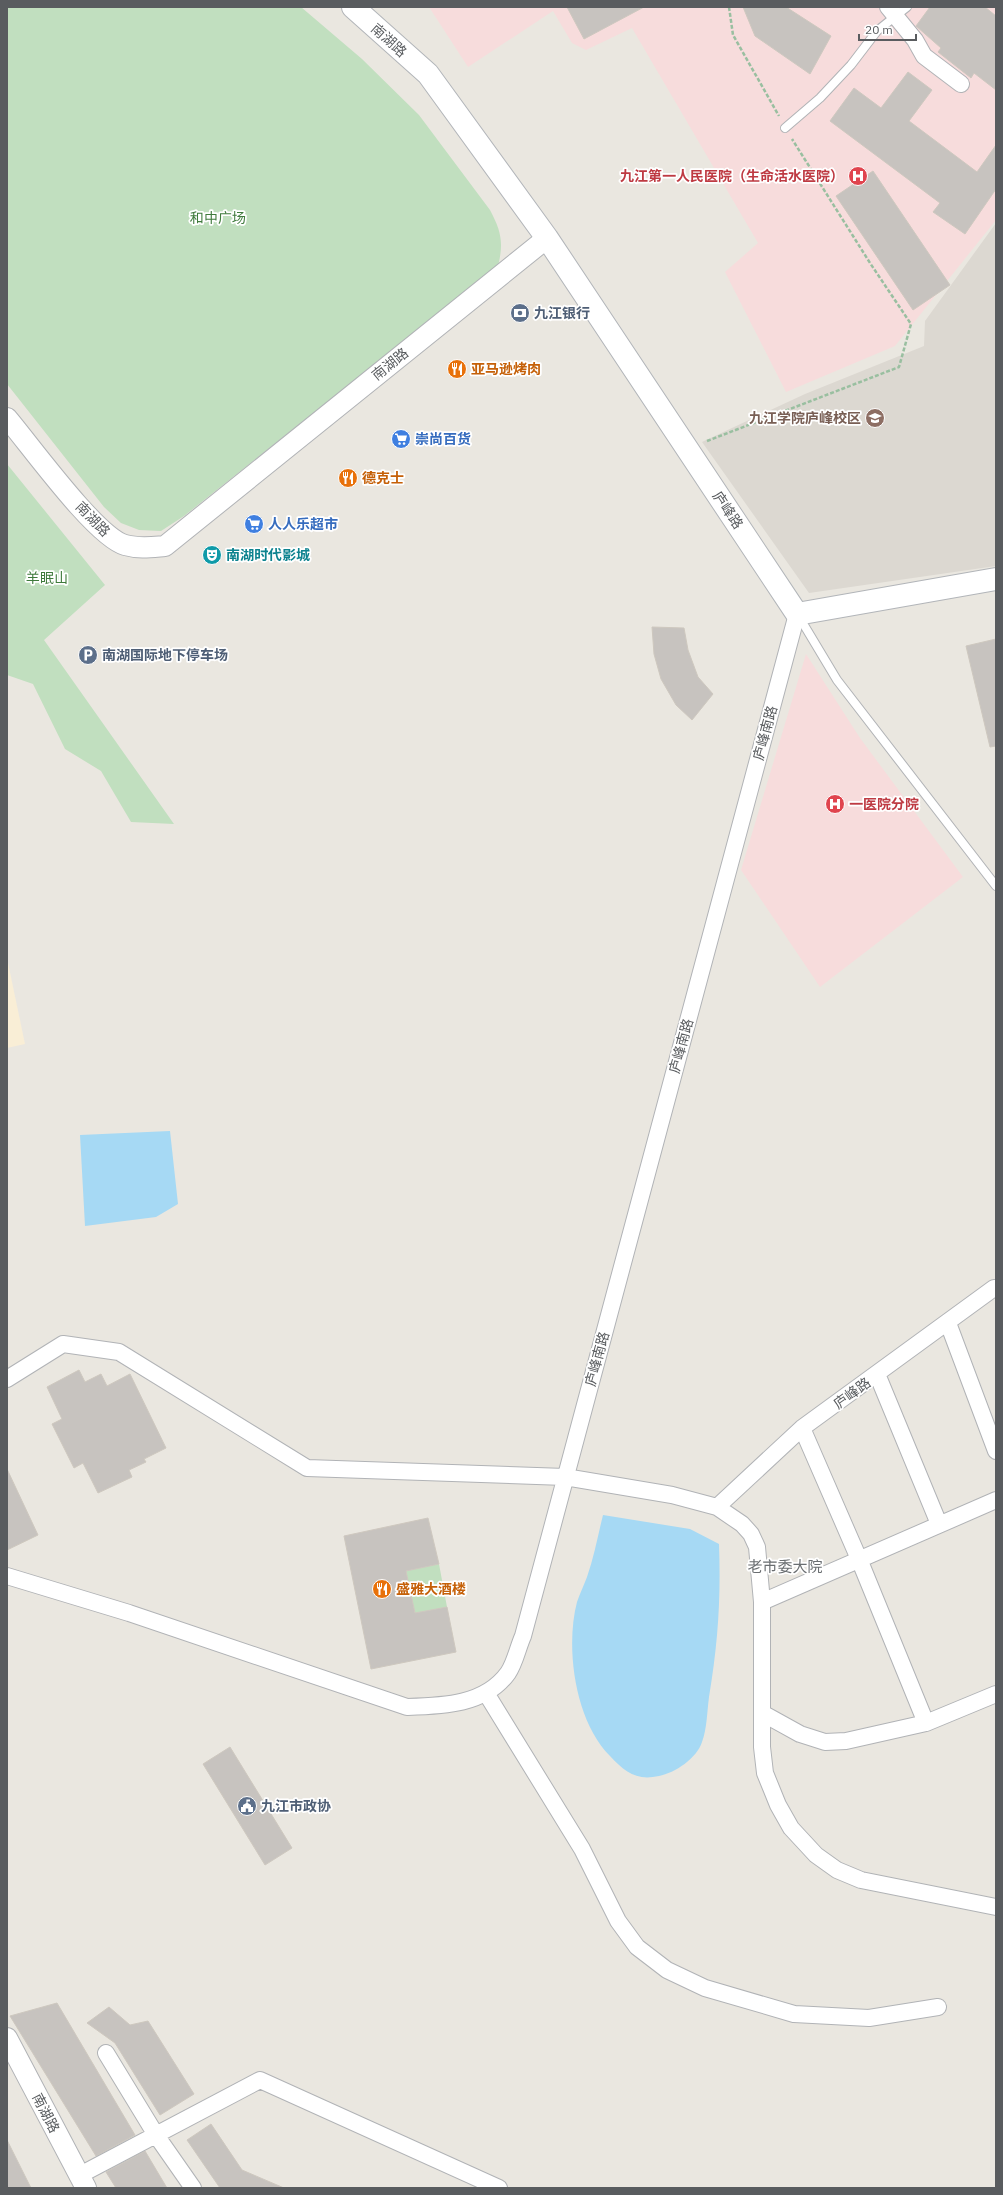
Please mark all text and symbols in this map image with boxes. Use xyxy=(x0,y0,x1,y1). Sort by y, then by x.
scale bar xyxy=(859,16,916,42)
street label: 南湖路 xyxy=(367,19,411,61)
text: 20 m xyxy=(865,22,893,37)
hospital icon: 九江第一人民医院（生命活水医院） xyxy=(847,165,869,187)
place label: 九江第一人民医院（生命活水医院） xyxy=(620,167,844,185)
park label: 和中广场 xyxy=(190,209,246,227)
bank icon: 九江银行 xyxy=(509,302,531,324)
place label: 九江银行 xyxy=(534,304,590,322)
street label: 南湖路 xyxy=(368,344,412,384)
restaurant icon: 亚马逊烤肉 xyxy=(446,358,468,380)
place label: 亚马逊烤肉 xyxy=(471,360,541,378)
school or university icon: 九江学院庐峰校区 xyxy=(864,407,886,429)
place label: 九江学院庐峰校区 xyxy=(749,409,861,427)
supermarket icon: 崇尚百货 xyxy=(390,428,412,450)
place label: 崇尚百货 xyxy=(415,430,471,448)
restaurant icon: 德克士 xyxy=(337,467,359,489)
place label: 德克士 xyxy=(362,469,404,487)
street label: 庐峰路 xyxy=(709,488,747,532)
street label: 南湖路 xyxy=(72,498,114,540)
supermarket icon: 人人乐超市 xyxy=(243,513,265,535)
place label: 人人乐超市 xyxy=(268,515,338,533)
theatre icon: 南湖时代影城 xyxy=(201,544,223,566)
place label: 南湖时代影城 xyxy=(226,546,310,564)
park label: 羊眠山 xyxy=(26,569,68,587)
parking icon: 南湖国际地下停车场 xyxy=(77,644,99,666)
place label: 南湖国际地下停车场 xyxy=(102,646,228,664)
street label: 庐峰南路 xyxy=(749,704,781,762)
hospital icon: 一医院分院 xyxy=(824,793,846,815)
place label: 一医院分院 xyxy=(849,795,919,813)
street label: 庐峰南路 xyxy=(665,1017,697,1075)
street label: 庐峰南路 xyxy=(581,1330,613,1388)
street label: 庐峰路 xyxy=(830,1373,874,1413)
district label: 老市委大院 xyxy=(747,1557,823,1576)
restaurant icon: 盛雅大酒楼 xyxy=(371,1578,393,1600)
place label: 盛雅大酒楼 xyxy=(396,1580,466,1598)
public building icon: 九江市政协 xyxy=(236,1795,258,1817)
place label: 九江市政协 xyxy=(261,1797,331,1815)
street label: 南湖路 xyxy=(28,2090,64,2136)

